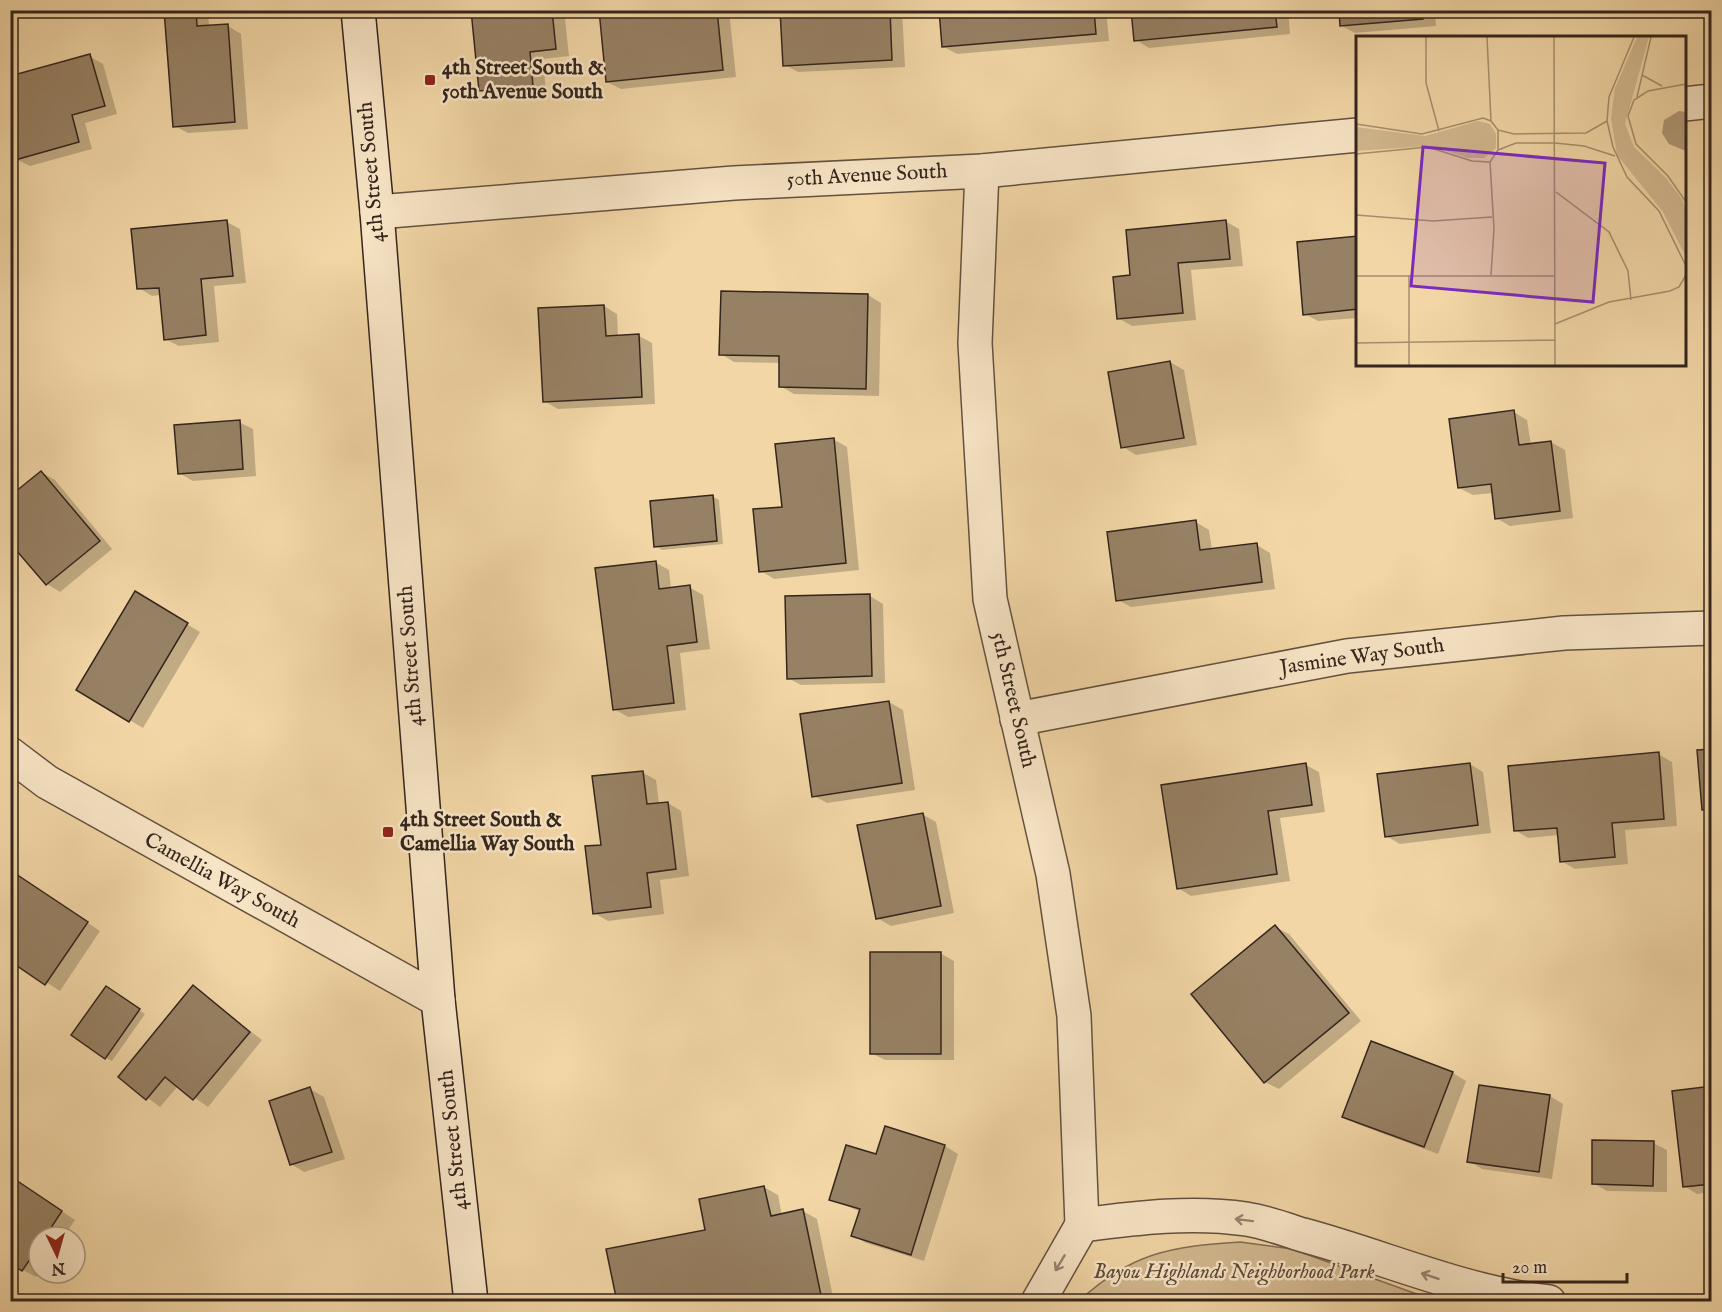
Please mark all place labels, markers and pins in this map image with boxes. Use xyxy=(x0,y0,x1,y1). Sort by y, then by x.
place label: 4th Street South & 50th Avenue South xyxy=(442,55,604,106)
marker: 4th Street South & 50th Avenue South xyxy=(423,73,437,87)
place label: 4th Street South & Camellia Way South xyxy=(400,807,575,858)
marker: 4th Street South & Camellia Way South xyxy=(381,825,395,839)

